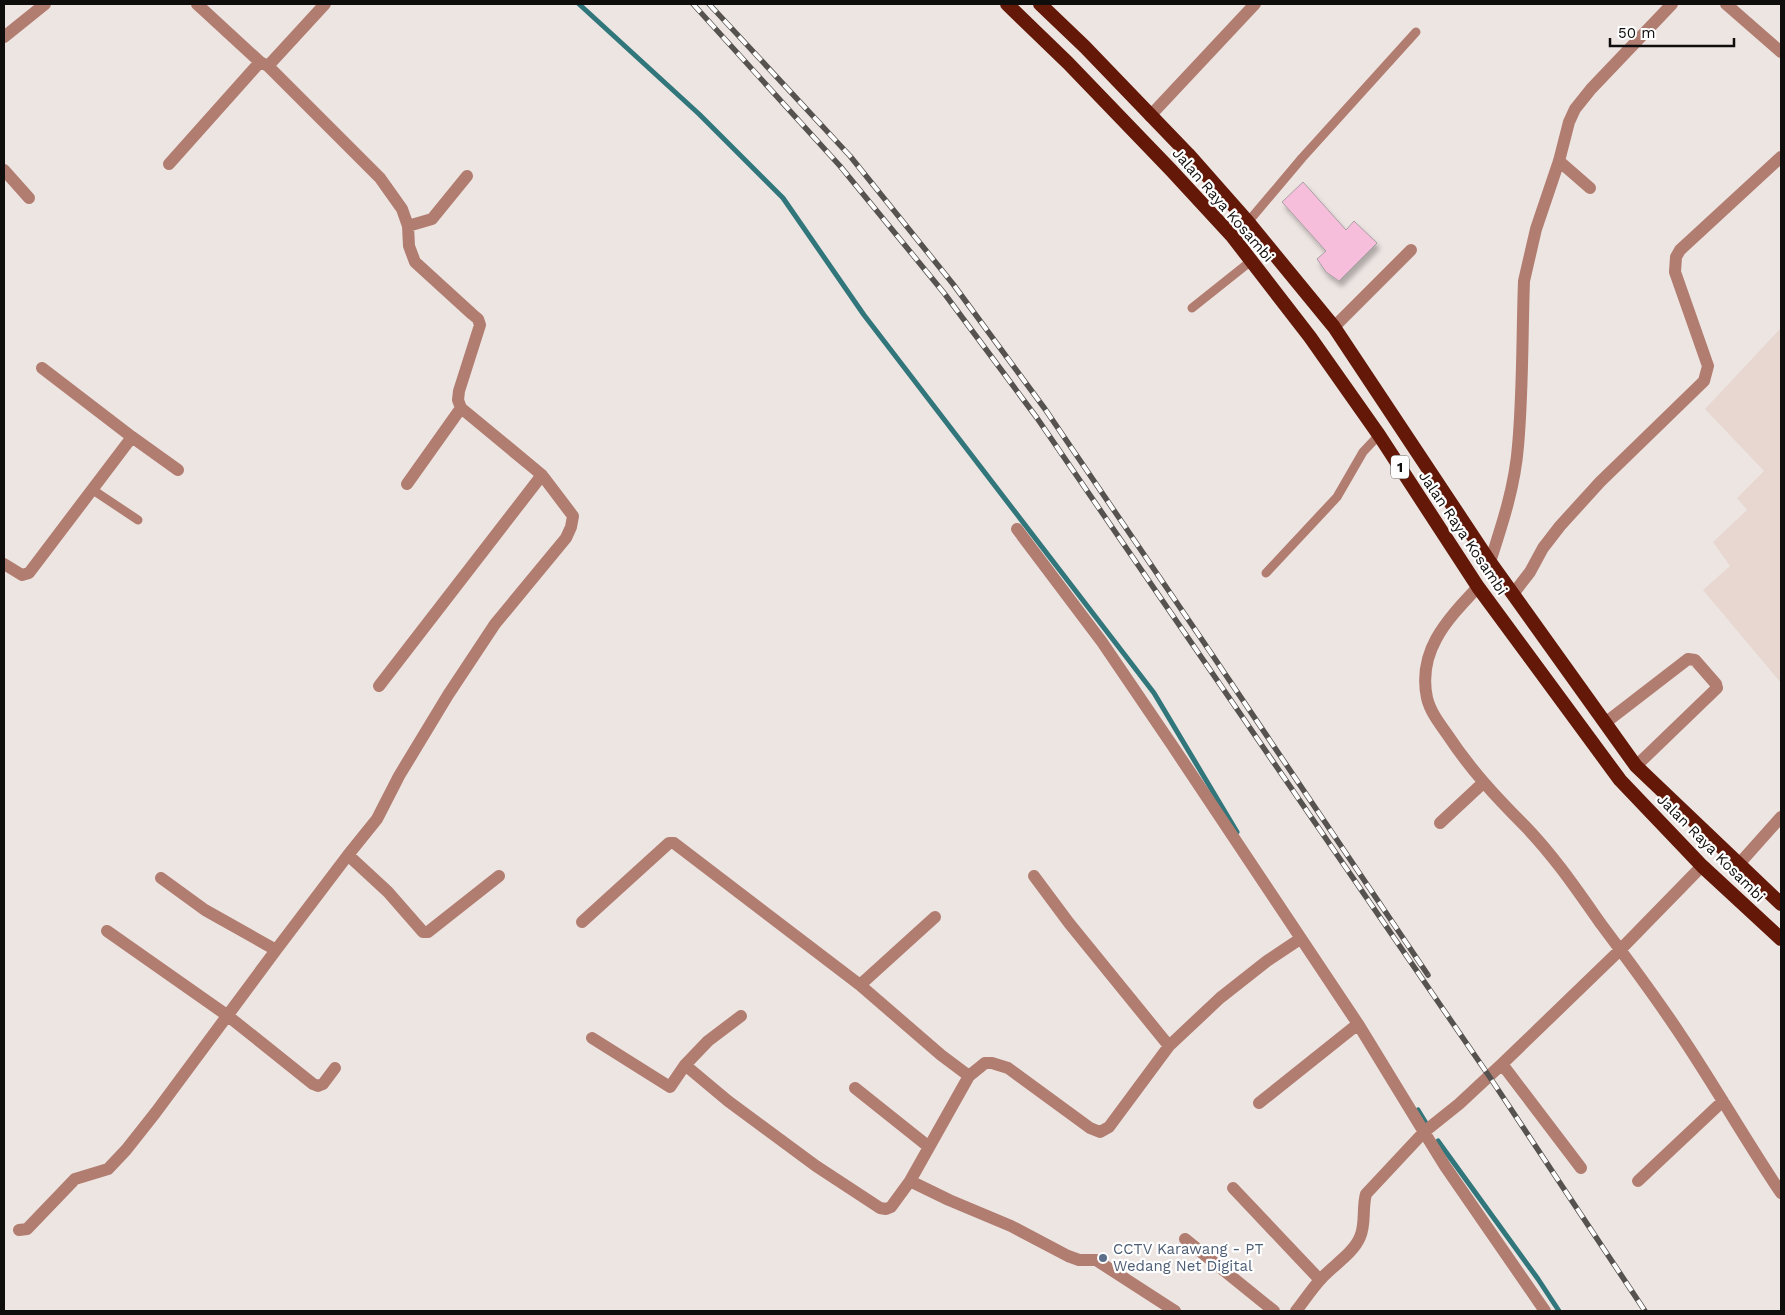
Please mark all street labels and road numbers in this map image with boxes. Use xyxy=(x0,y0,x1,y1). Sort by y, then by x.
street label: Jalan Raya Kosambi xyxy=(1169,144,1277,266)
road number: 1 xyxy=(1391,456,1409,478)
street label: Jalan Raya Kosambi xyxy=(1415,468,1511,598)
street label: Jalan Raya Kosambi xyxy=(1653,790,1769,906)

